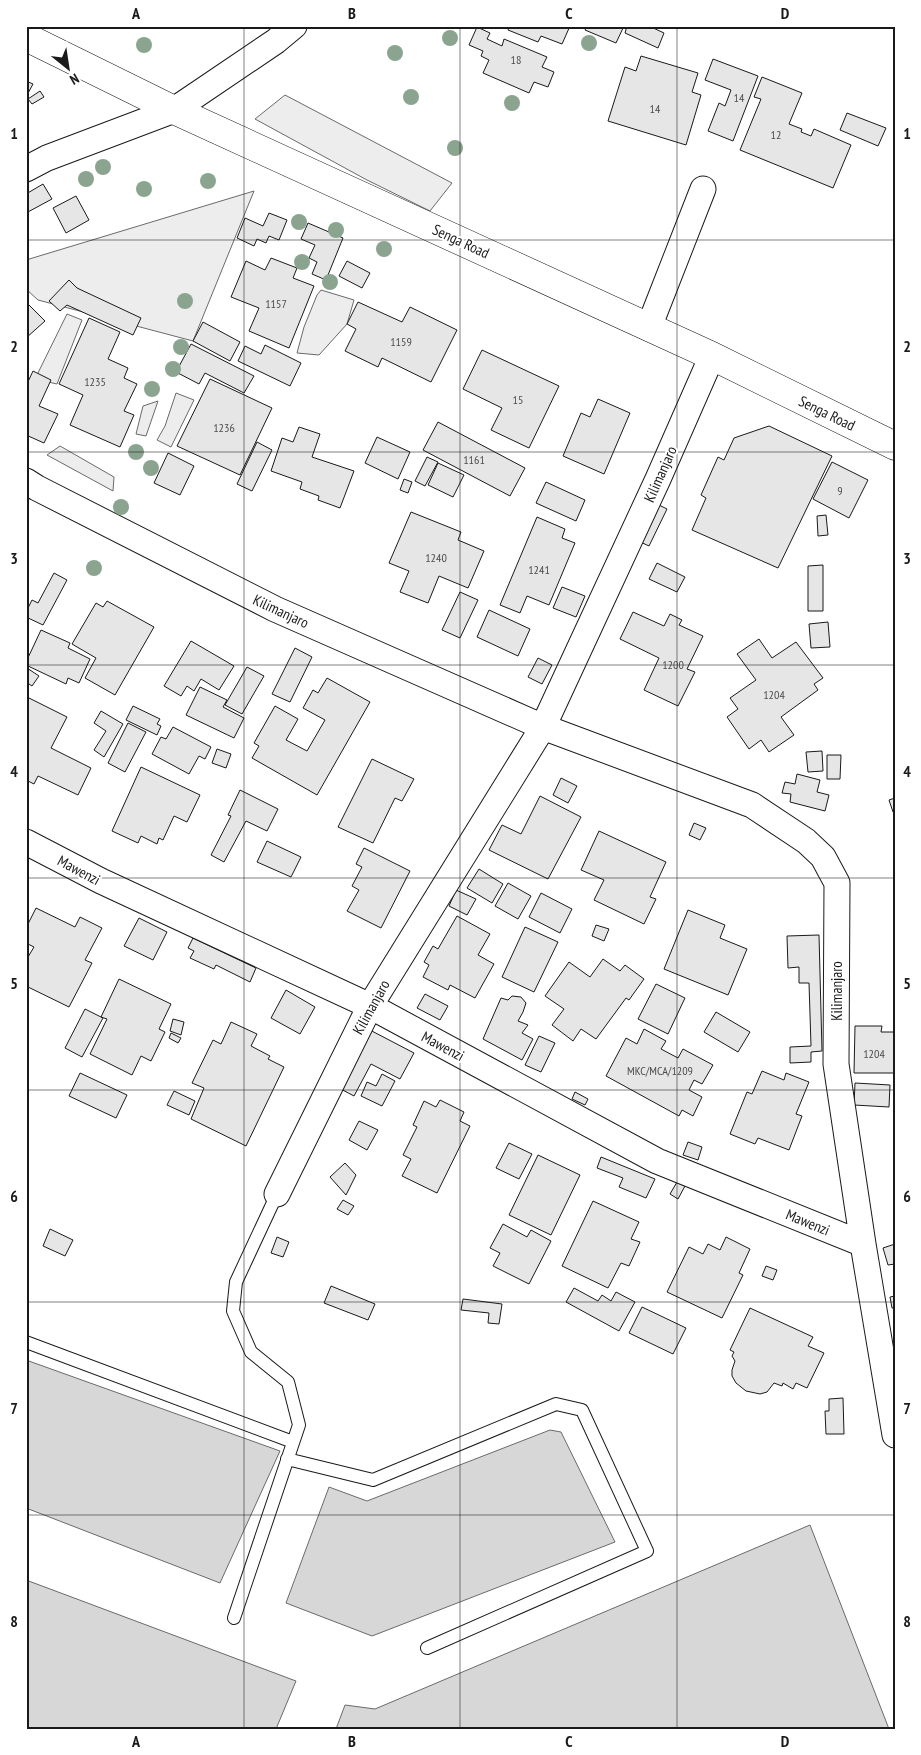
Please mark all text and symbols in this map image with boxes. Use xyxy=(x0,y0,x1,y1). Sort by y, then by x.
text: A xyxy=(131,3,141,23)
text: B xyxy=(348,3,356,23)
text: C xyxy=(565,3,573,23)
text: D xyxy=(781,3,790,23)
north arrow xyxy=(42,42,92,92)
house number: 18 xyxy=(511,52,521,67)
text: N xyxy=(67,70,82,89)
house number: 14 xyxy=(734,90,745,105)
house number: 14 xyxy=(650,101,661,116)
text: 1 xyxy=(10,123,18,143)
text: 1 xyxy=(903,123,911,143)
house number: 12 xyxy=(771,127,781,142)
street label: Senga Road xyxy=(430,220,492,262)
house number: 1157 xyxy=(265,296,287,311)
house number: 1159 xyxy=(390,334,412,349)
text: 2 xyxy=(10,336,18,356)
text: 2 xyxy=(903,336,911,356)
house number: 1235 xyxy=(84,374,106,389)
street label: Senga Road xyxy=(796,391,858,435)
house number: 15 xyxy=(513,392,523,407)
house number: 1236 xyxy=(213,420,235,435)
street label: Kilimanjaro xyxy=(639,443,681,505)
house number: 1161 xyxy=(463,452,485,467)
house number: 9 xyxy=(837,483,843,498)
text: 3 xyxy=(10,548,18,568)
text: 3 xyxy=(903,548,911,568)
house number: 1240 xyxy=(425,550,447,565)
house number: 1241 xyxy=(528,562,550,577)
street label: Kilimanjaro xyxy=(250,590,312,632)
house number: 1200 xyxy=(662,657,684,672)
house number: 1204 xyxy=(763,687,785,702)
text: 4 xyxy=(10,761,18,781)
text: 4 xyxy=(903,761,911,781)
street label: Mawenzi xyxy=(54,851,104,889)
street label: Kilimanjaro xyxy=(827,961,846,1021)
text: 5 xyxy=(10,973,18,993)
text: 5 xyxy=(903,973,911,993)
street label: Kilimanjaro xyxy=(348,976,394,1038)
street label: Mawenzi xyxy=(418,1027,468,1065)
house number: 1204 xyxy=(863,1046,885,1061)
house number: MKC/MCA/1209 xyxy=(627,1063,693,1078)
text: 6 xyxy=(10,1186,18,1206)
text: 6 xyxy=(903,1186,911,1206)
street label: Mawenzi xyxy=(783,1205,833,1239)
text: 7 xyxy=(10,1398,18,1418)
text: 7 xyxy=(903,1398,911,1418)
text: 8 xyxy=(10,1611,18,1631)
text: 8 xyxy=(903,1611,911,1631)
text: A xyxy=(131,1731,141,1751)
text: B xyxy=(348,1731,356,1751)
text: C xyxy=(565,1731,573,1751)
text: D xyxy=(781,1731,790,1751)

